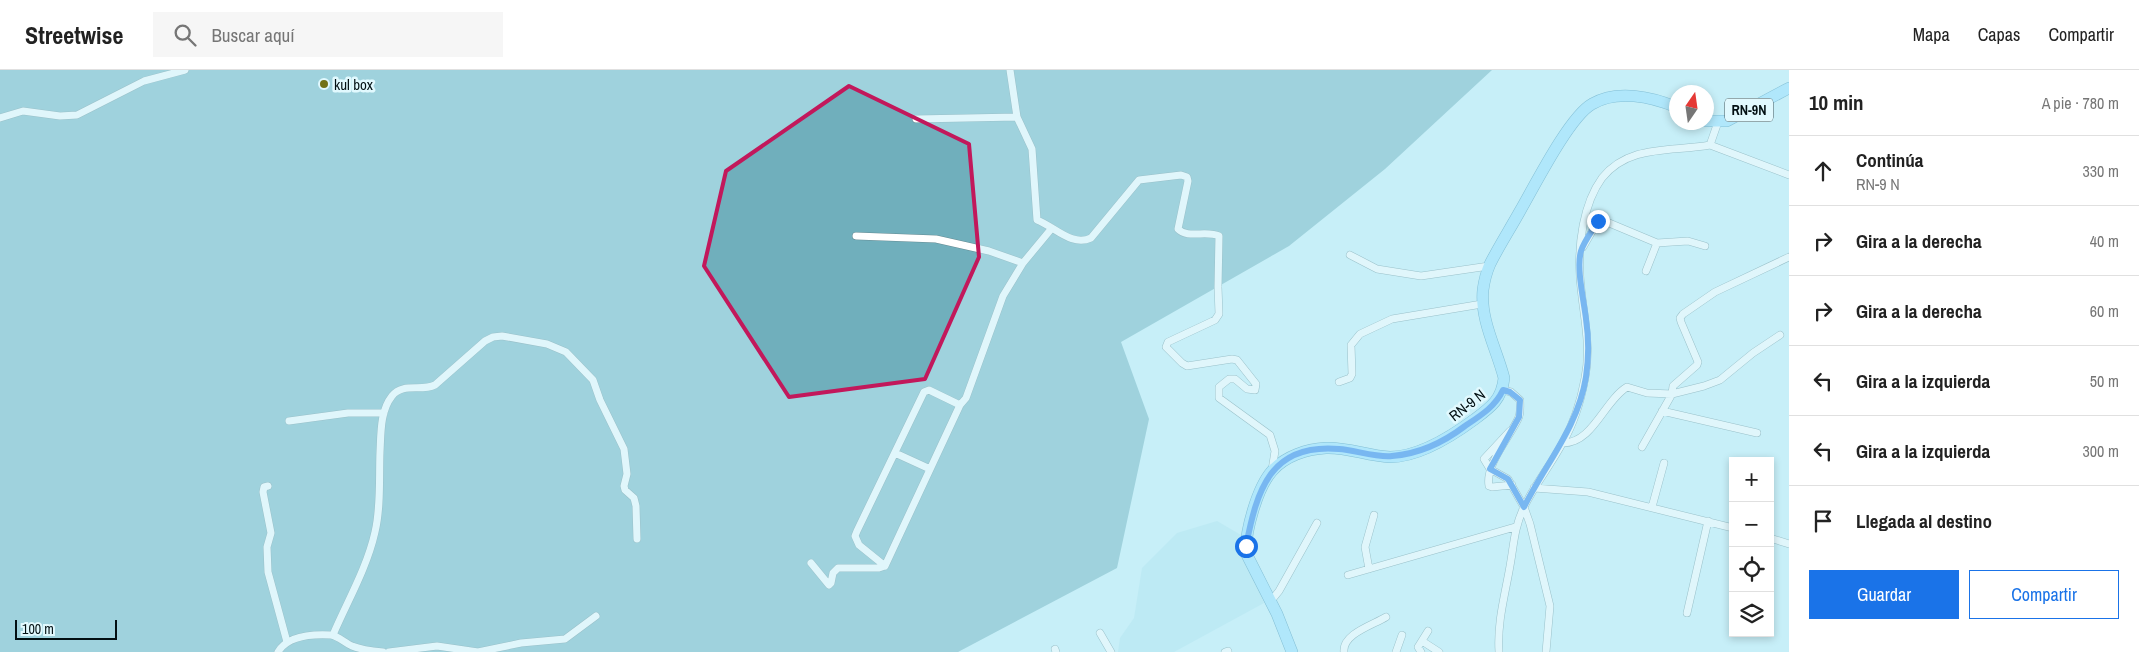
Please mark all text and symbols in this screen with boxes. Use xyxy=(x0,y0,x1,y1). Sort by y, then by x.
search box xyxy=(153,12,503,57)
text: Streetwise xyxy=(25,19,123,51)
icon: search xyxy=(171,21,199,49)
text: Buscar aquí xyxy=(211,22,295,48)
text: Mapa xyxy=(1913,22,1950,47)
text: Capas xyxy=(1978,22,2020,47)
text: Compartir xyxy=(2048,22,2114,47)
place label: kul box xyxy=(334,74,374,95)
marker: kul box xyxy=(318,78,330,90)
north arrow xyxy=(1669,85,1714,130)
text: 10 min xyxy=(1809,88,1864,117)
text: A pie · 780 m xyxy=(2042,92,2119,114)
road number: RN-9N xyxy=(1725,98,1773,122)
text: Continúa xyxy=(1856,147,1924,173)
icon: ahead xyxy=(1809,157,1837,185)
text: 330 m xyxy=(2083,160,2119,182)
text: RN-9 N xyxy=(1856,173,1900,195)
route end xyxy=(1587,210,1610,233)
icon: right xyxy=(1809,227,1837,255)
text: Gira a la derecha xyxy=(1856,228,1982,254)
text: 40 m xyxy=(2090,230,2119,252)
icon: right xyxy=(1809,297,1837,325)
text: Gira a la derecha xyxy=(1856,298,1982,324)
text: 60 m xyxy=(2090,300,2119,322)
icon: left xyxy=(1809,367,1837,395)
text: Gira a la izquierda xyxy=(1856,368,1990,394)
text: 50 m xyxy=(2090,370,2119,392)
street label: RN-9 N xyxy=(1444,384,1490,426)
icon: left xyxy=(1809,437,1837,465)
text: Gira a la izquierda xyxy=(1856,438,1990,464)
text: 300 m xyxy=(2083,440,2119,462)
map controls xyxy=(1729,457,1774,637)
button: + xyxy=(1729,457,1774,502)
button: − xyxy=(1729,502,1774,547)
icon: arrive xyxy=(1809,507,1837,535)
text: Llegada al destino xyxy=(1856,508,1992,534)
route start xyxy=(1235,535,1258,558)
button: locate xyxy=(1729,547,1774,592)
button: Guardar xyxy=(1809,570,1959,619)
button: Compartir xyxy=(1969,570,2119,619)
button: layers xyxy=(1729,592,1774,637)
scale bar xyxy=(15,617,118,640)
text: 100 m xyxy=(22,620,54,638)

